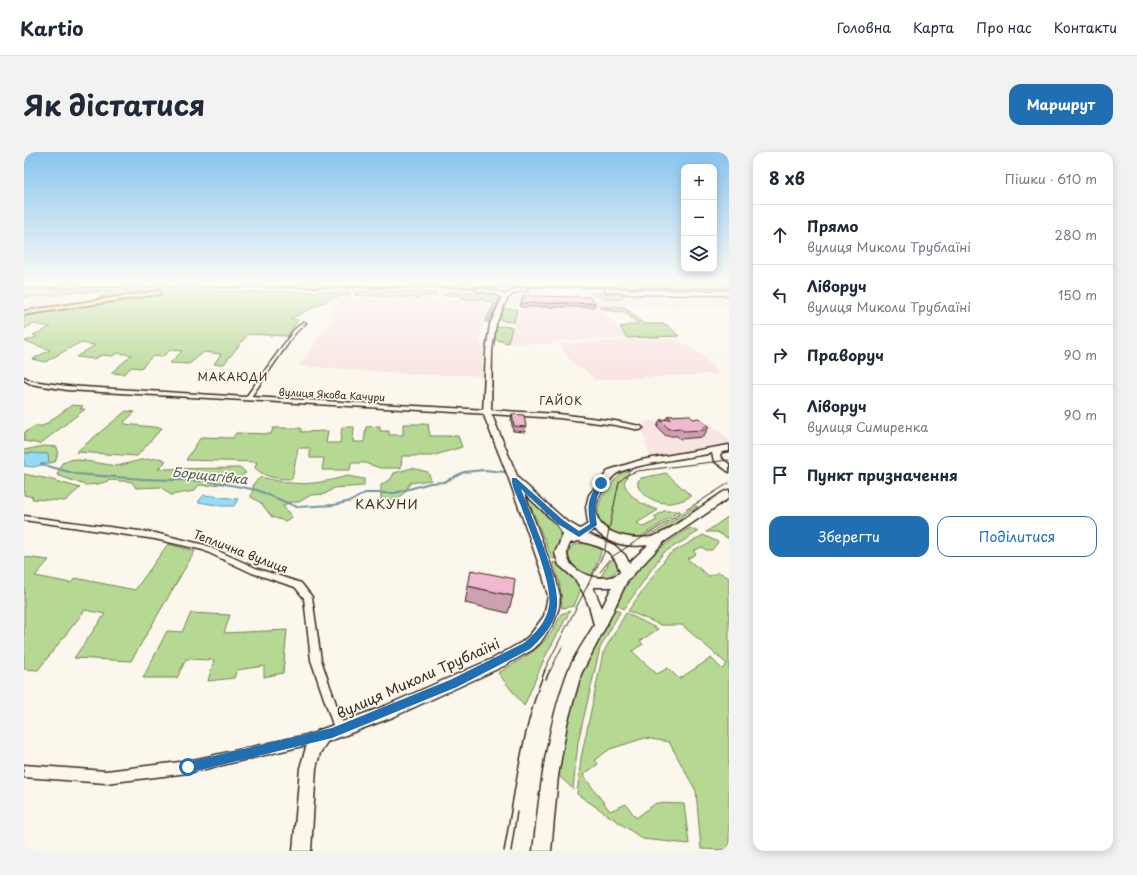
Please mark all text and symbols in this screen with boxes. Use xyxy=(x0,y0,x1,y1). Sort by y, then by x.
text: Kartio xyxy=(20,14,83,42)
text: Головна xyxy=(837,17,891,38)
text: Карта xyxy=(913,17,954,38)
text: Про нас xyxy=(976,17,1032,38)
text: Контакти xyxy=(1054,17,1117,38)
text: Як дістатися xyxy=(24,83,205,126)
button: Маршрут xyxy=(1009,84,1113,125)
map controls xyxy=(681,164,717,272)
button: + xyxy=(681,164,717,200)
text: 8 хв xyxy=(769,165,805,191)
text: Пішки · 610 m xyxy=(1005,169,1097,188)
button: − xyxy=(681,200,717,236)
text: Прямо xyxy=(807,214,858,237)
icon: ahead xyxy=(769,224,791,246)
text: 280 m xyxy=(1055,225,1097,244)
button: layers xyxy=(681,236,717,272)
text: вулиця Миколи Трублаїні xyxy=(807,237,971,256)
text: Ліворуч xyxy=(807,274,867,297)
icon: left xyxy=(769,284,791,306)
text: 150 m xyxy=(1058,285,1097,304)
text: вулиця Миколи Трублаїні xyxy=(807,297,971,316)
text: Праворуч xyxy=(807,343,884,366)
icon: right xyxy=(769,344,791,366)
text: 90 m xyxy=(1064,345,1097,364)
district label: МАКАЮДИ xyxy=(198,368,268,385)
street label: вулиця Якова Качури xyxy=(278,384,386,404)
district label: ГАЙОК xyxy=(539,392,583,409)
text: Ліворуч xyxy=(807,394,867,417)
icon: left xyxy=(769,404,791,426)
text: 90 m xyxy=(1064,405,1097,424)
text: вулиця Симиренка xyxy=(807,417,928,436)
water label: Борщагівка xyxy=(171,462,250,489)
text: Пункт призначення xyxy=(807,463,958,486)
icon: arrive xyxy=(769,464,791,486)
route end xyxy=(592,474,610,492)
district label: КАКУНИ xyxy=(355,494,419,513)
button: Зберегти xyxy=(769,516,929,557)
button: Поділитися xyxy=(937,516,1097,557)
street label: Теплична вулиця xyxy=(191,525,291,577)
street label: вулиця Миколи Трублаїні xyxy=(333,632,503,724)
route start xyxy=(179,758,197,776)

